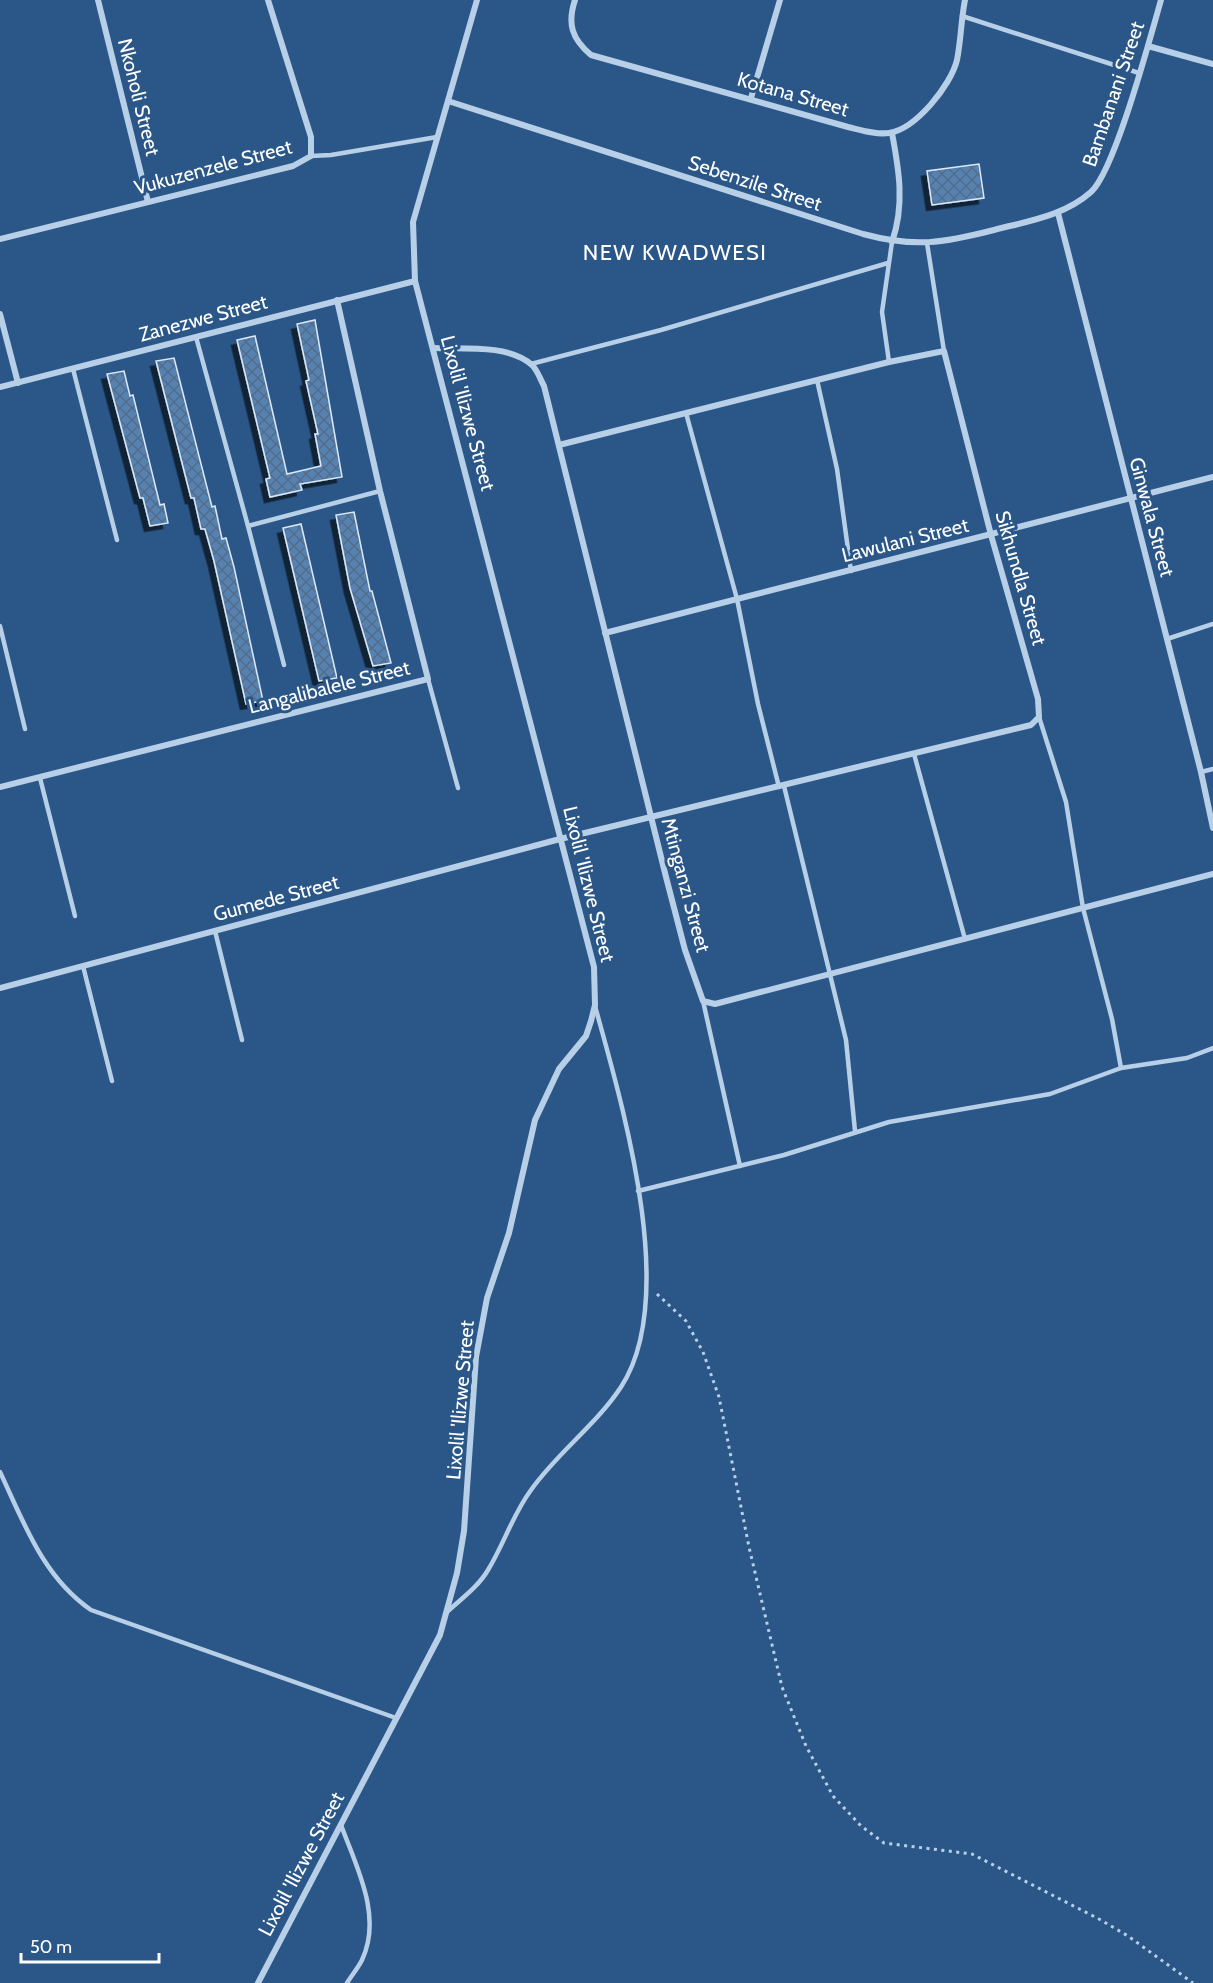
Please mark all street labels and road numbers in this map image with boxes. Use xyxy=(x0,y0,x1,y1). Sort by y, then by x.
street label: Bambanani Street xyxy=(1077,18,1149,170)
street label: Nkoholi Street xyxy=(113,36,165,158)
street label: Kotana Street xyxy=(735,67,852,121)
street label: Vukuzenzele Street xyxy=(132,134,295,200)
street label: Sebenzile Street xyxy=(685,150,825,216)
street label: Zanezwe Street xyxy=(136,289,270,347)
street label: Lixolil 'Ilizwe Street xyxy=(436,333,500,494)
street label: Ginwala Street xyxy=(1125,455,1180,580)
street label: Sikhundla Street xyxy=(990,508,1052,648)
street label: Lawulani Street xyxy=(839,513,971,567)
street label: Langalibalele Street xyxy=(246,655,413,719)
street label: Lixolil 'Ilizwe Street xyxy=(558,804,620,965)
street label: Mtinganzi Street xyxy=(657,815,716,955)
street label: Gumede Street xyxy=(211,870,342,926)
street label: Lixolil 'Ilizwe Street xyxy=(441,1319,479,1481)
street label: Lixolil 'Ilizwe Street xyxy=(253,1788,349,1940)

